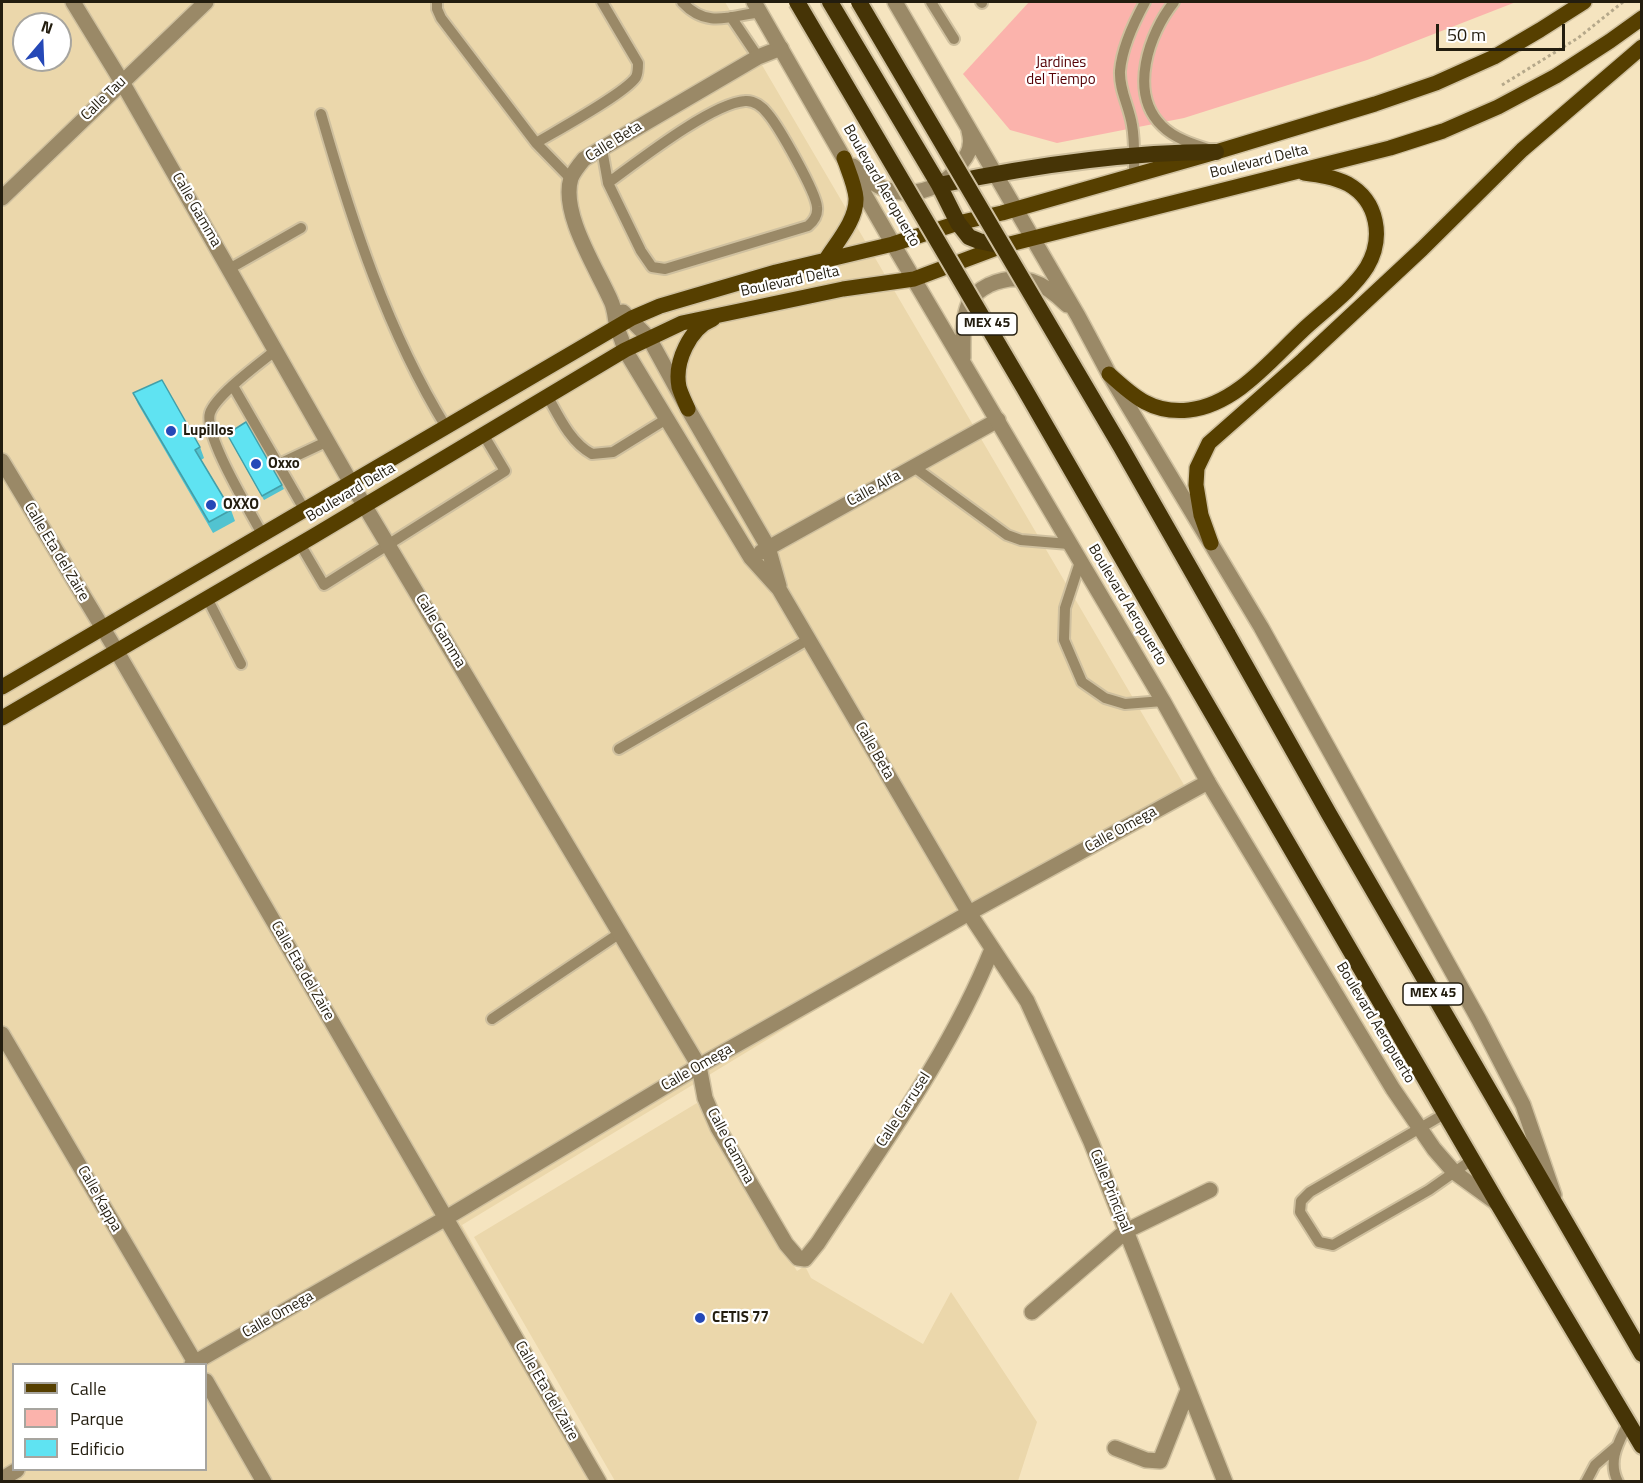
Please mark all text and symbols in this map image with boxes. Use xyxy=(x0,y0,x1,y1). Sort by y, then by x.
north arrow xyxy=(12,12,72,72)
scale bar xyxy=(1439,12,1568,50)
text: N xyxy=(38,14,56,40)
text: 50 m xyxy=(1447,21,1486,48)
park label: Jardines del Tiempo xyxy=(1026,54,1096,89)
street label: Calle Tau xyxy=(78,73,130,125)
street label: Calle Beta xyxy=(583,118,645,166)
street label: Boulevard Aeropuerto xyxy=(839,122,923,250)
street label: Boulevard Delta xyxy=(1208,141,1310,183)
street label: Calle Gamma xyxy=(167,170,225,250)
street label: Boulevard Delta xyxy=(739,263,841,301)
road number: MEX 45 xyxy=(957,313,1017,335)
place label: Lupillos xyxy=(183,422,234,440)
marker: Lupillos xyxy=(164,424,178,438)
place label: Oxxo xyxy=(268,455,300,473)
marker: Oxxo xyxy=(249,457,263,471)
street label: Boulevard Delta xyxy=(303,459,399,527)
street label: Calle Alfa xyxy=(844,467,904,511)
place label: OXXO xyxy=(223,496,259,514)
marker: OXXO xyxy=(204,498,218,512)
street label: Calle Eta del Zaire xyxy=(20,500,92,604)
street label: Boulevard Aeropuerto xyxy=(1084,541,1170,669)
street label: Calle Gamma xyxy=(411,591,469,671)
street label: Calle Beta xyxy=(850,719,898,783)
street label: Calle Omega xyxy=(1082,803,1160,857)
street label: Calle Eta del Zaire xyxy=(266,918,338,1024)
street label: Boulevard Aeropuerto xyxy=(1332,959,1418,1087)
road number: MEX 45 xyxy=(1403,983,1463,1005)
street label: Calle Omega xyxy=(658,1041,736,1095)
street label: Calle Carrusel xyxy=(873,1069,935,1151)
street label: Calle Gamma xyxy=(703,1105,757,1187)
street label: Calle Principal xyxy=(1085,1147,1135,1235)
street label: Calle Kappa xyxy=(73,1163,125,1235)
street label: Calle Omega xyxy=(239,1288,317,1342)
place label: CETIS 77 xyxy=(712,1309,769,1327)
marker: CETIS 77 xyxy=(693,1311,707,1325)
street label: Calle Eta del Zaire xyxy=(510,1338,582,1444)
legend xyxy=(12,1363,207,1471)
text: Calle xyxy=(70,1375,106,1402)
text: Parque xyxy=(70,1405,124,1432)
text: Edificio xyxy=(70,1435,124,1462)

